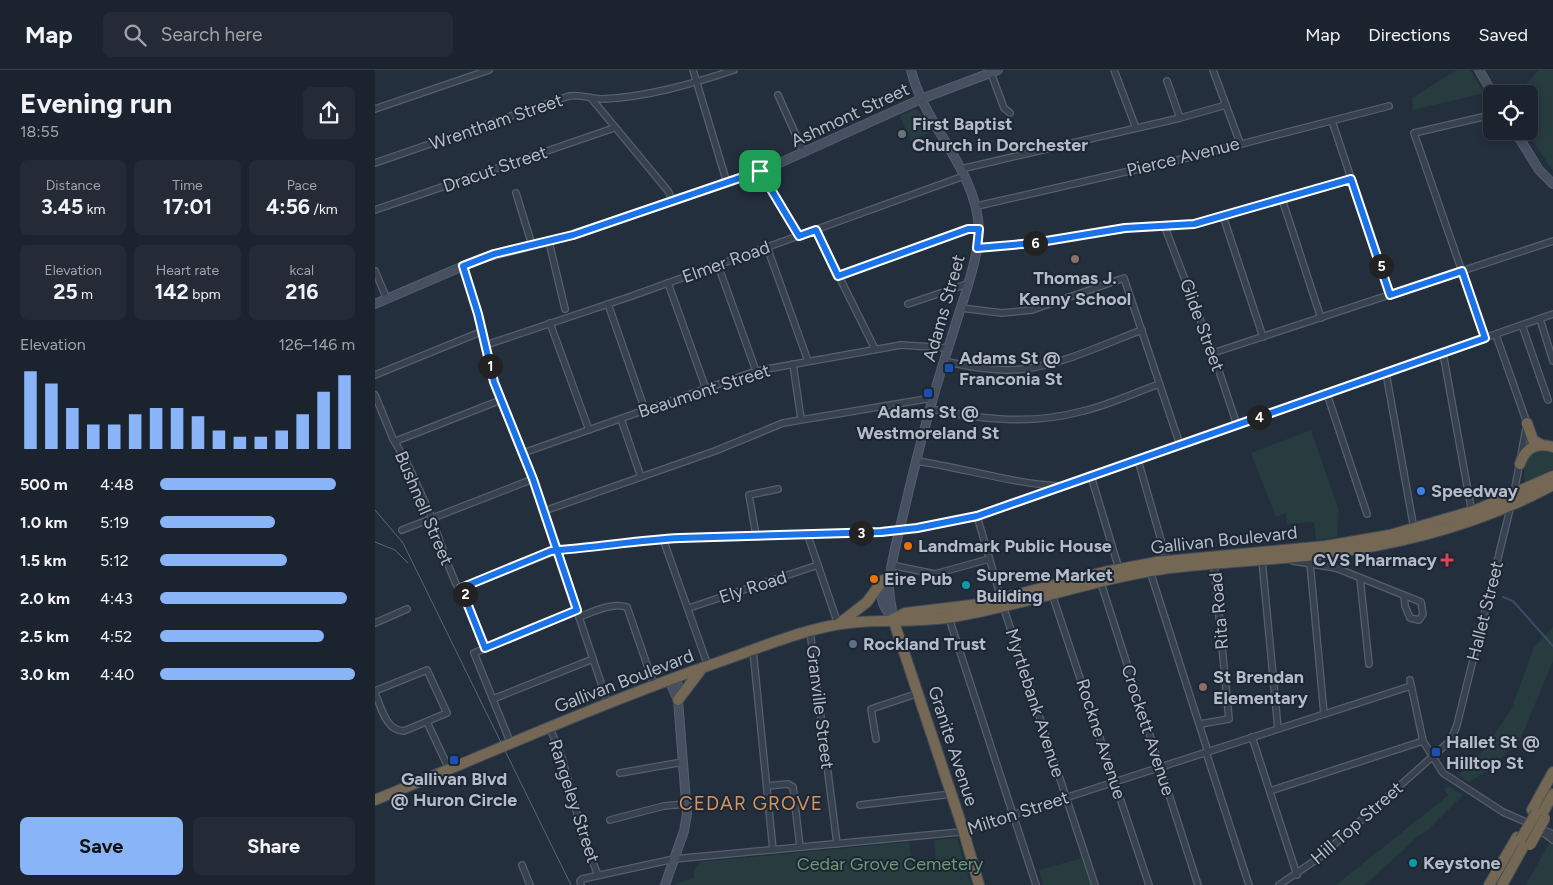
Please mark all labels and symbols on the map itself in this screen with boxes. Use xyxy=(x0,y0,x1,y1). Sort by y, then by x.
street label: Ashmont Street xyxy=(787,78,913,152)
street label: Wrentham Street xyxy=(427,89,566,155)
place label: First Baptist Church in Dorchester xyxy=(912,113,1088,156)
marker: First Baptist Church in Dorchester xyxy=(896,128,908,140)
street label: Pierce Avenue xyxy=(1124,132,1242,182)
street label: Dracut Street xyxy=(440,141,550,197)
pin xyxy=(739,150,781,192)
pin: 6 xyxy=(1023,230,1047,256)
street label: Elmer Road xyxy=(679,236,773,288)
street label: Adams Street xyxy=(918,252,970,364)
marker: Thomas J. Kenny School xyxy=(1069,253,1081,265)
pin: 5 xyxy=(1369,254,1393,278)
place label: Thomas J. Kenny School xyxy=(1019,267,1131,310)
street label: Glide Street xyxy=(1175,276,1229,375)
place label: Adams St @ Franconia St xyxy=(959,347,1063,390)
pin: 1 xyxy=(477,354,503,378)
street label: Beaumont Street xyxy=(635,359,773,423)
marker: Adams St @ Franconia St xyxy=(943,362,955,374)
marker: Adams St @ Westmoreland St xyxy=(922,387,934,399)
place label: Adams St @ Westmoreland St xyxy=(857,401,999,444)
pin: 4 xyxy=(1247,404,1271,430)
street label: Bushnell Street xyxy=(390,447,458,569)
place label: Speedway xyxy=(1431,480,1518,502)
marker: Speedway xyxy=(1415,485,1427,497)
pin: 3 xyxy=(849,520,873,546)
street label: Gallivan Boulevard xyxy=(1149,521,1299,559)
place label: Landmark Public House xyxy=(918,535,1112,557)
marker: Landmark Public House xyxy=(902,540,914,552)
place label: CVS Pharmacy xyxy=(1313,549,1438,571)
marker: CVS Pharmacy xyxy=(1441,554,1453,566)
street label: Hallet Street xyxy=(1462,559,1508,663)
place label: Supreme Market Building xyxy=(976,564,1113,607)
street label: Ely Road xyxy=(716,566,790,608)
place label: Eire Pub xyxy=(884,568,952,590)
street label: Rita Road xyxy=(1205,572,1233,650)
marker: Eire Pub xyxy=(868,573,880,585)
marker: Supreme Market Building xyxy=(960,579,972,591)
pin: 2 xyxy=(453,582,477,606)
street label: Myrtlebank Avenue xyxy=(1001,626,1069,780)
place label: Rockland Trust xyxy=(863,633,986,655)
marker: Rockland Trust xyxy=(847,638,859,650)
street label: Gallivan Boulevard xyxy=(551,644,697,718)
street label: Granville Street xyxy=(801,644,839,771)
street label: Crockett Avenue xyxy=(1116,662,1180,798)
place label: St Brendan Elementary xyxy=(1213,666,1308,709)
street label: Rockne Avenue xyxy=(1071,676,1131,802)
marker: St Brendan Elementary xyxy=(1197,681,1209,693)
street label: Granite Avenue xyxy=(923,683,983,809)
place label: Hallet St @ Hilltop St xyxy=(1446,731,1540,774)
street label: Rangeley Street xyxy=(544,736,604,866)
marker: Hallet St @ Hilltop St xyxy=(1430,746,1442,758)
marker: Gallivan Blvd @ Huron Circle xyxy=(448,754,460,766)
place label: Gallivan Blvd @ Huron Circle xyxy=(391,768,517,811)
street label: Hill Top Street xyxy=(1306,777,1408,869)
street label: Milton Street xyxy=(964,786,1072,840)
district label: CEDAR GROVE xyxy=(679,792,823,815)
place label: Keystone xyxy=(1423,852,1501,874)
park label: Cedar Grove Cemetery xyxy=(797,853,984,875)
marker: Keystone xyxy=(1407,857,1419,869)

